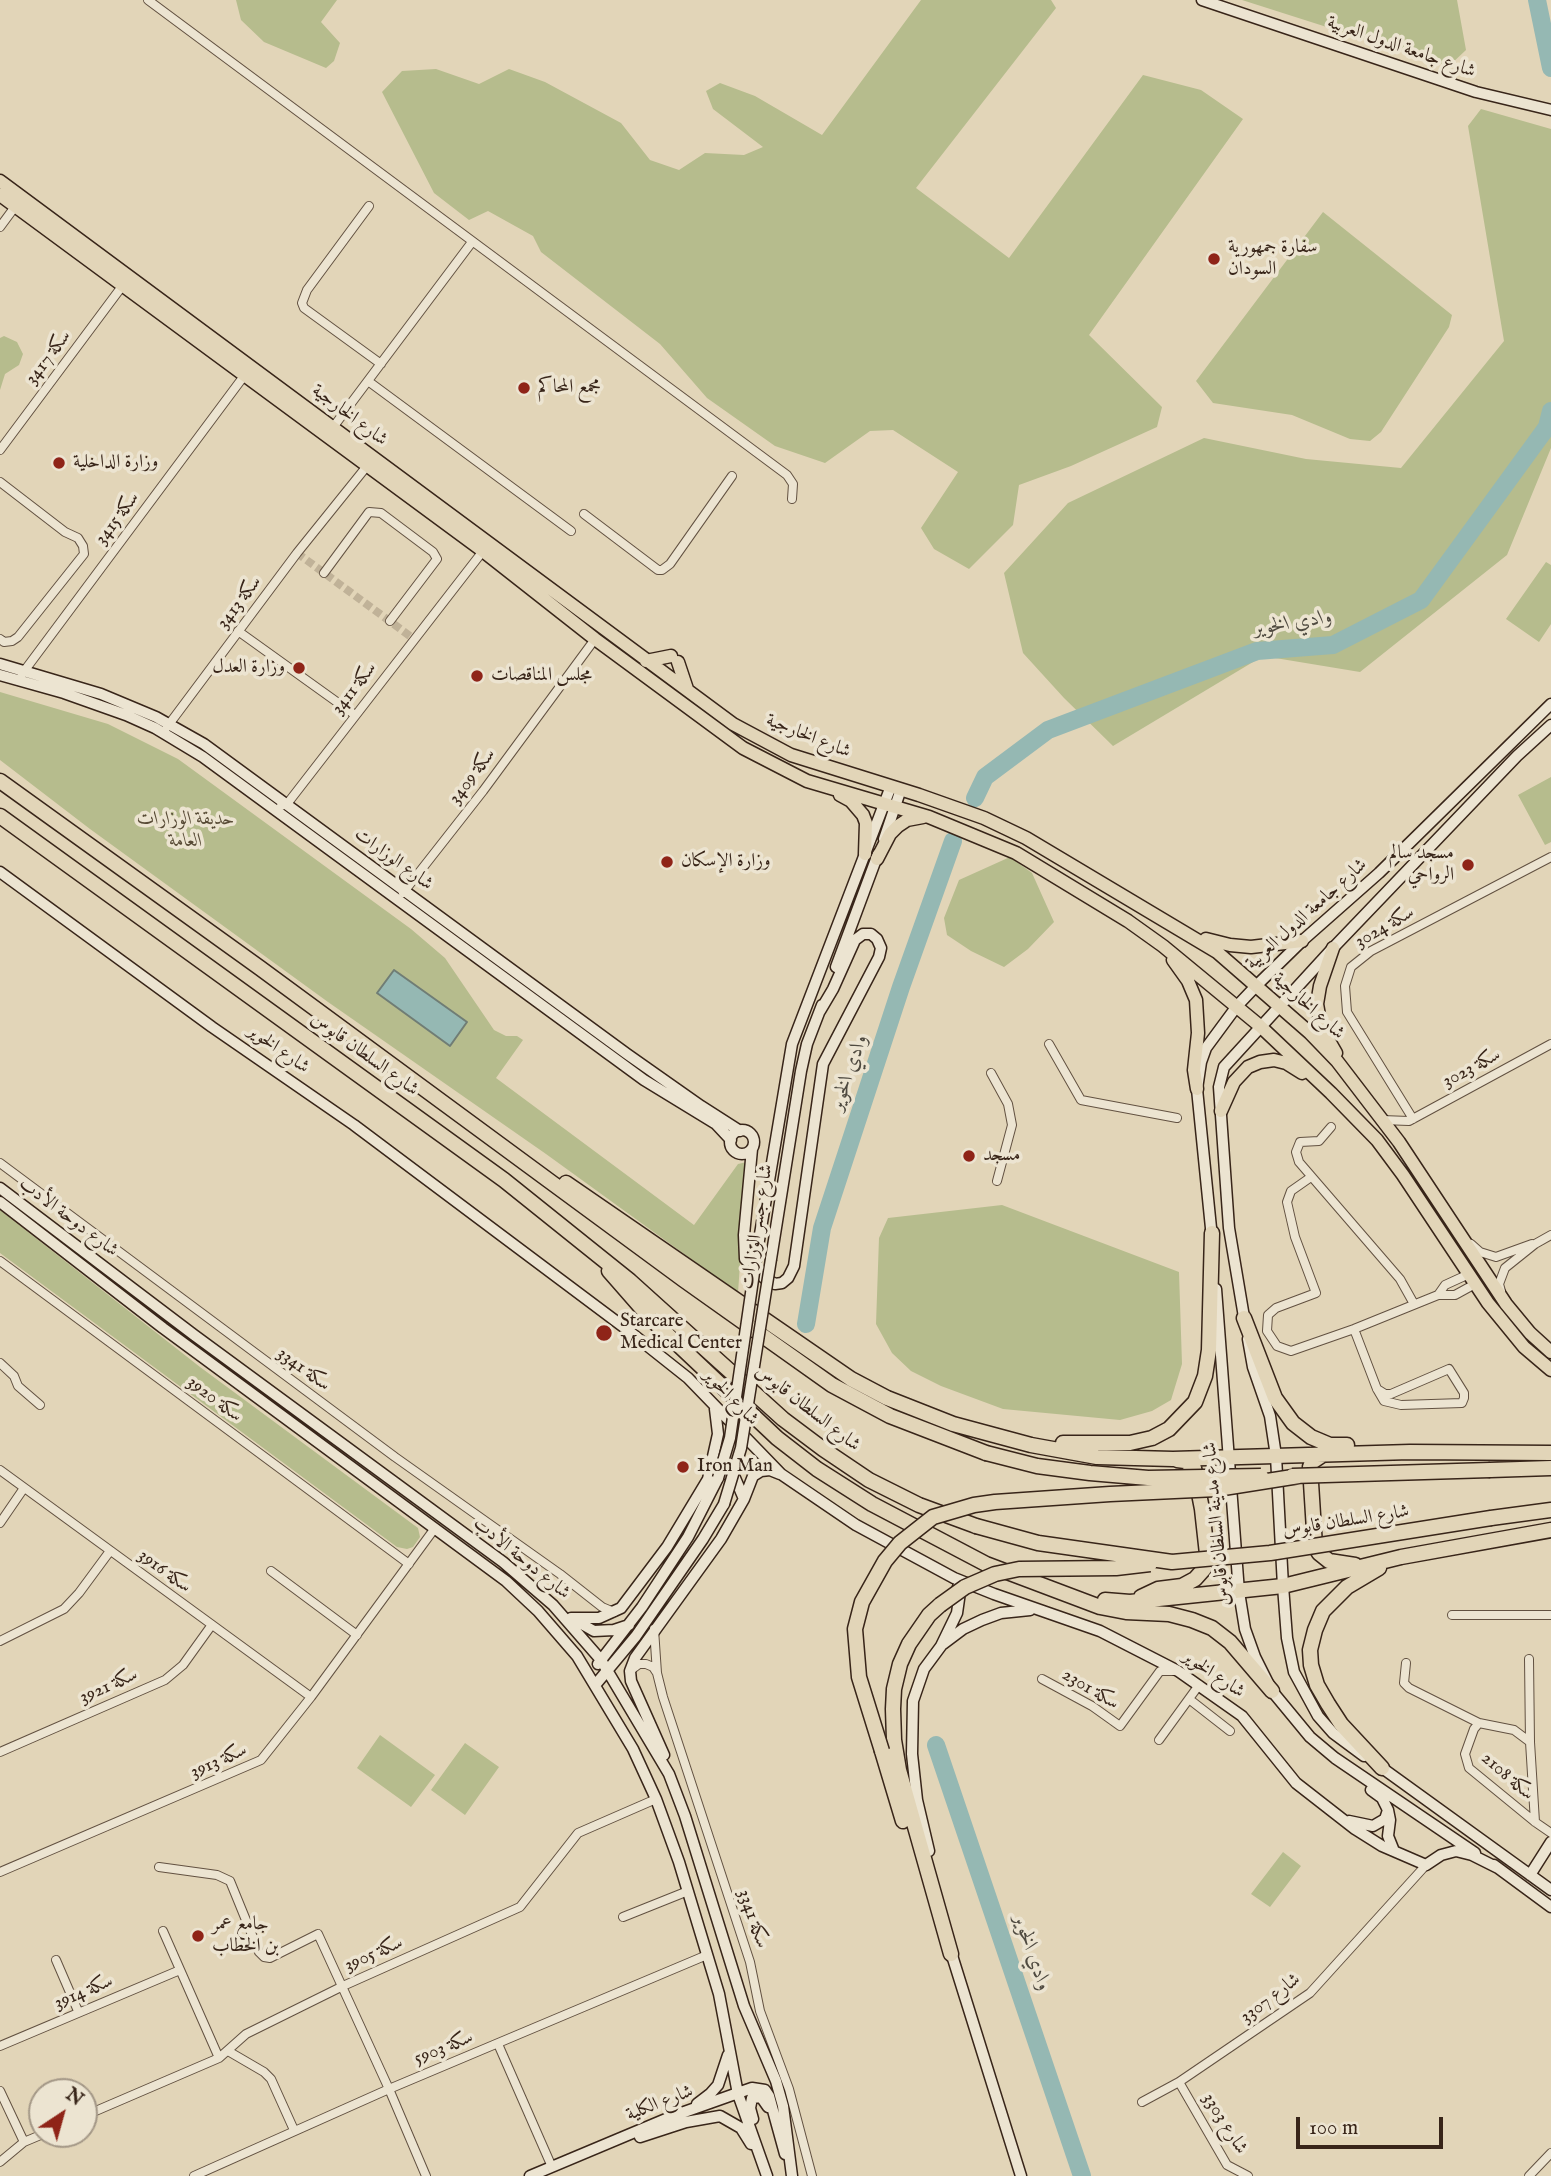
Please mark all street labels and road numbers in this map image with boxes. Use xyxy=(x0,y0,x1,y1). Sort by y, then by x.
street label: شارع جامعة الدول العربية xyxy=(1324,12,1478,84)
street label: سكة 3417 xyxy=(21,326,77,390)
street label: شارع الخارجية xyxy=(306,380,392,452)
street label: سكة 3415 xyxy=(91,488,145,550)
street label: سكة 3413 xyxy=(213,572,267,634)
street label: سكة 3411 xyxy=(327,658,383,720)
street label: شارع الخارجية xyxy=(762,710,854,764)
street label: سكة 3409 xyxy=(445,745,501,809)
street label: شارع الوزارات xyxy=(349,824,437,896)
street label: شارع جامعة الدول العربية xyxy=(1242,854,1372,976)
street label: سكة 3024 xyxy=(1351,902,1419,954)
street label: شارع الخارجية xyxy=(1267,969,1349,1045)
street label: شارع السلطان قابوس xyxy=(306,1008,422,1102)
street label: شارع الخوير xyxy=(243,1020,313,1080)
street label: سكة 3023 xyxy=(1439,1044,1505,1094)
street label: شارع جسر الوزارات xyxy=(737,1163,779,1291)
street label: شارع دوحة الأدب xyxy=(14,1173,122,1263)
street label: سكة 3341 xyxy=(272,1343,334,1397)
street label: شارع السلطان قابوس xyxy=(750,1361,864,1457)
street label: شارع الخوير xyxy=(697,1365,763,1431)
street label: سكة 3920 xyxy=(182,1372,246,1428)
street label: شارع مدينة السلطان قابوس xyxy=(1199,1441,1237,1607)
street label: شارع السلطان قابوس xyxy=(1281,1501,1411,1543)
street label: شارع دوحة الأدب xyxy=(468,1513,574,1605)
street label: سكة 3916 xyxy=(133,1545,195,1599)
street label: شارع الخوير xyxy=(1177,1646,1249,1704)
street label: سكة 3921 xyxy=(76,1664,142,1710)
street label: سكة 2301 xyxy=(1057,1664,1123,1716)
street label: سكة 3913 xyxy=(187,1739,251,1785)
street label: سكة 2108 xyxy=(1476,1748,1538,1806)
street label: سكة 3341 xyxy=(731,1887,773,1951)
street label: سكة 3905 xyxy=(341,1932,407,1978)
street label: 3307 شارع xyxy=(1236,1969,1306,2029)
street label: سكة 3914 xyxy=(51,1970,117,2016)
street label: سكة 5903 xyxy=(411,2027,477,2071)
street label: شارع الكلية xyxy=(623,2081,697,2127)
street label: 3303 شارع xyxy=(1196,2089,1252,2159)

